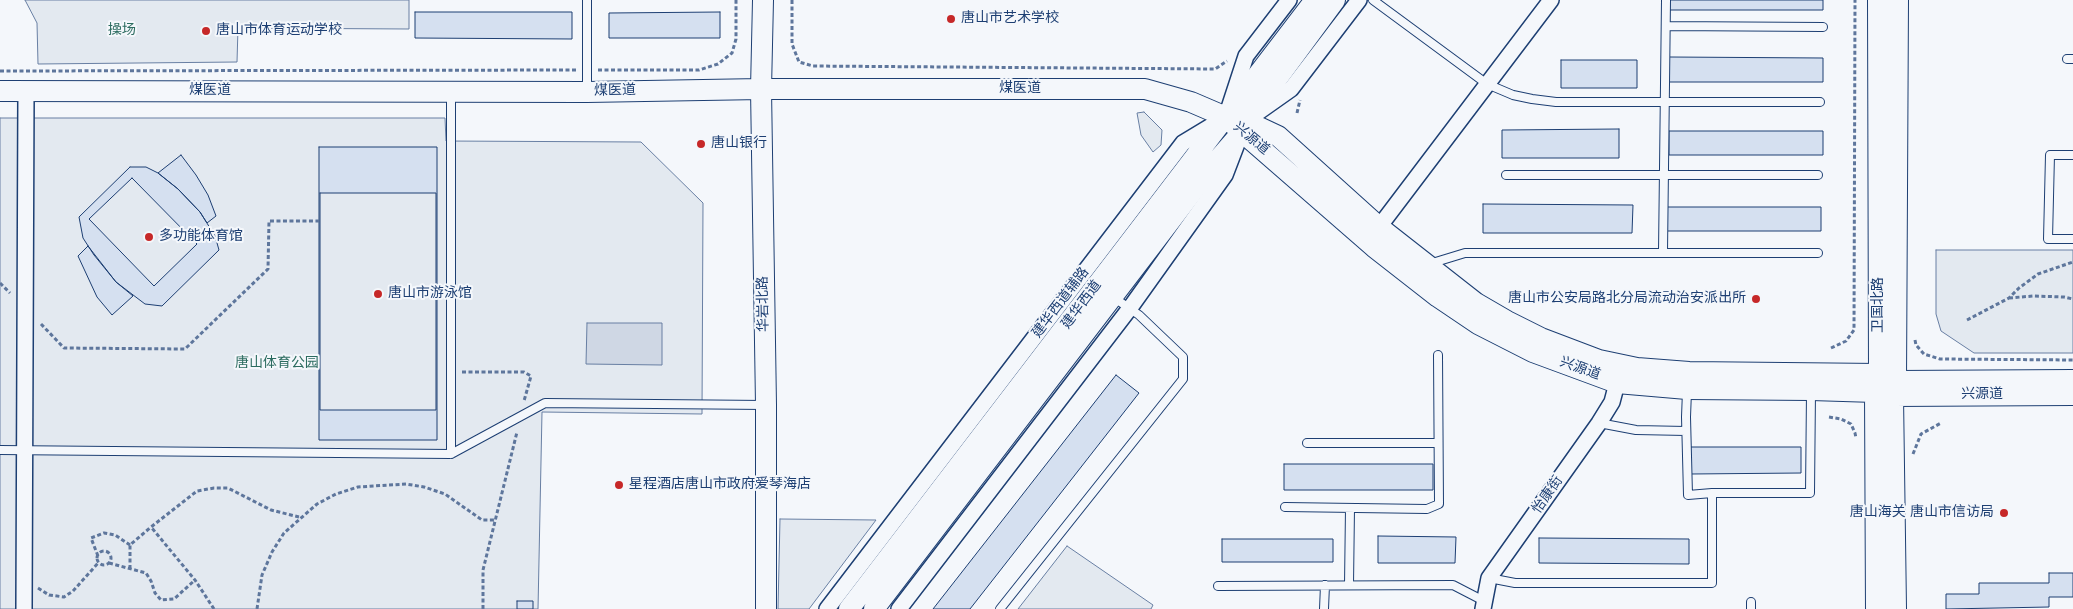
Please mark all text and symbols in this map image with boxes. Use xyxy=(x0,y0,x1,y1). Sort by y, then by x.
place label: 唐山市艺术学校 xyxy=(961,11,1059,27)
marker: 唐山市艺术学校 xyxy=(945,13,957,25)
park label: 操场 xyxy=(108,23,136,39)
place label: 唐山市体育运动学校 xyxy=(216,23,342,39)
marker: 唐山市体育运动学校 xyxy=(200,25,212,37)
street label: 煤医道 xyxy=(999,81,1041,97)
street label: 煤医道 xyxy=(594,82,636,100)
street label: 煤医道 xyxy=(189,83,231,99)
street label: 兴源道 xyxy=(1230,119,1272,159)
place label: 唐山银行 xyxy=(711,136,767,152)
marker: 唐山银行 xyxy=(695,138,707,150)
place label: 多功能体育馆 xyxy=(159,229,243,245)
marker: 多功能体育馆 xyxy=(143,231,155,243)
street label: 建华西道辅路 xyxy=(1029,264,1093,342)
street label: 华岩北路 xyxy=(755,276,773,332)
street label: 卫国北路 xyxy=(1871,277,1887,333)
street label: 建华西道 xyxy=(1058,278,1106,332)
place label: 唐山市游泳馆 xyxy=(388,286,472,302)
marker: 唐山市游泳馆 xyxy=(372,288,384,300)
place label: 唐山市公安局路北分局流动治安派出所 xyxy=(1508,291,1746,307)
marker: 唐山市公安局路北分局流动治安派出所 xyxy=(1750,293,1762,305)
street label: 兴源道 xyxy=(1557,354,1603,384)
park label: 唐山体育公园 xyxy=(235,356,319,372)
street label: 兴源道 xyxy=(1961,387,2003,403)
street label: 怡康街 xyxy=(1529,473,1567,517)
place label: 星程酒店唐山市政府爱琴海店 xyxy=(629,477,811,493)
marker: 星程酒店唐山市政府爱琴海店 xyxy=(613,479,625,491)
place label: 唐山海关 唐山市信访局 xyxy=(1850,505,1994,521)
marker: 唐山海关 唐山市信访局 xyxy=(1998,507,2010,519)

